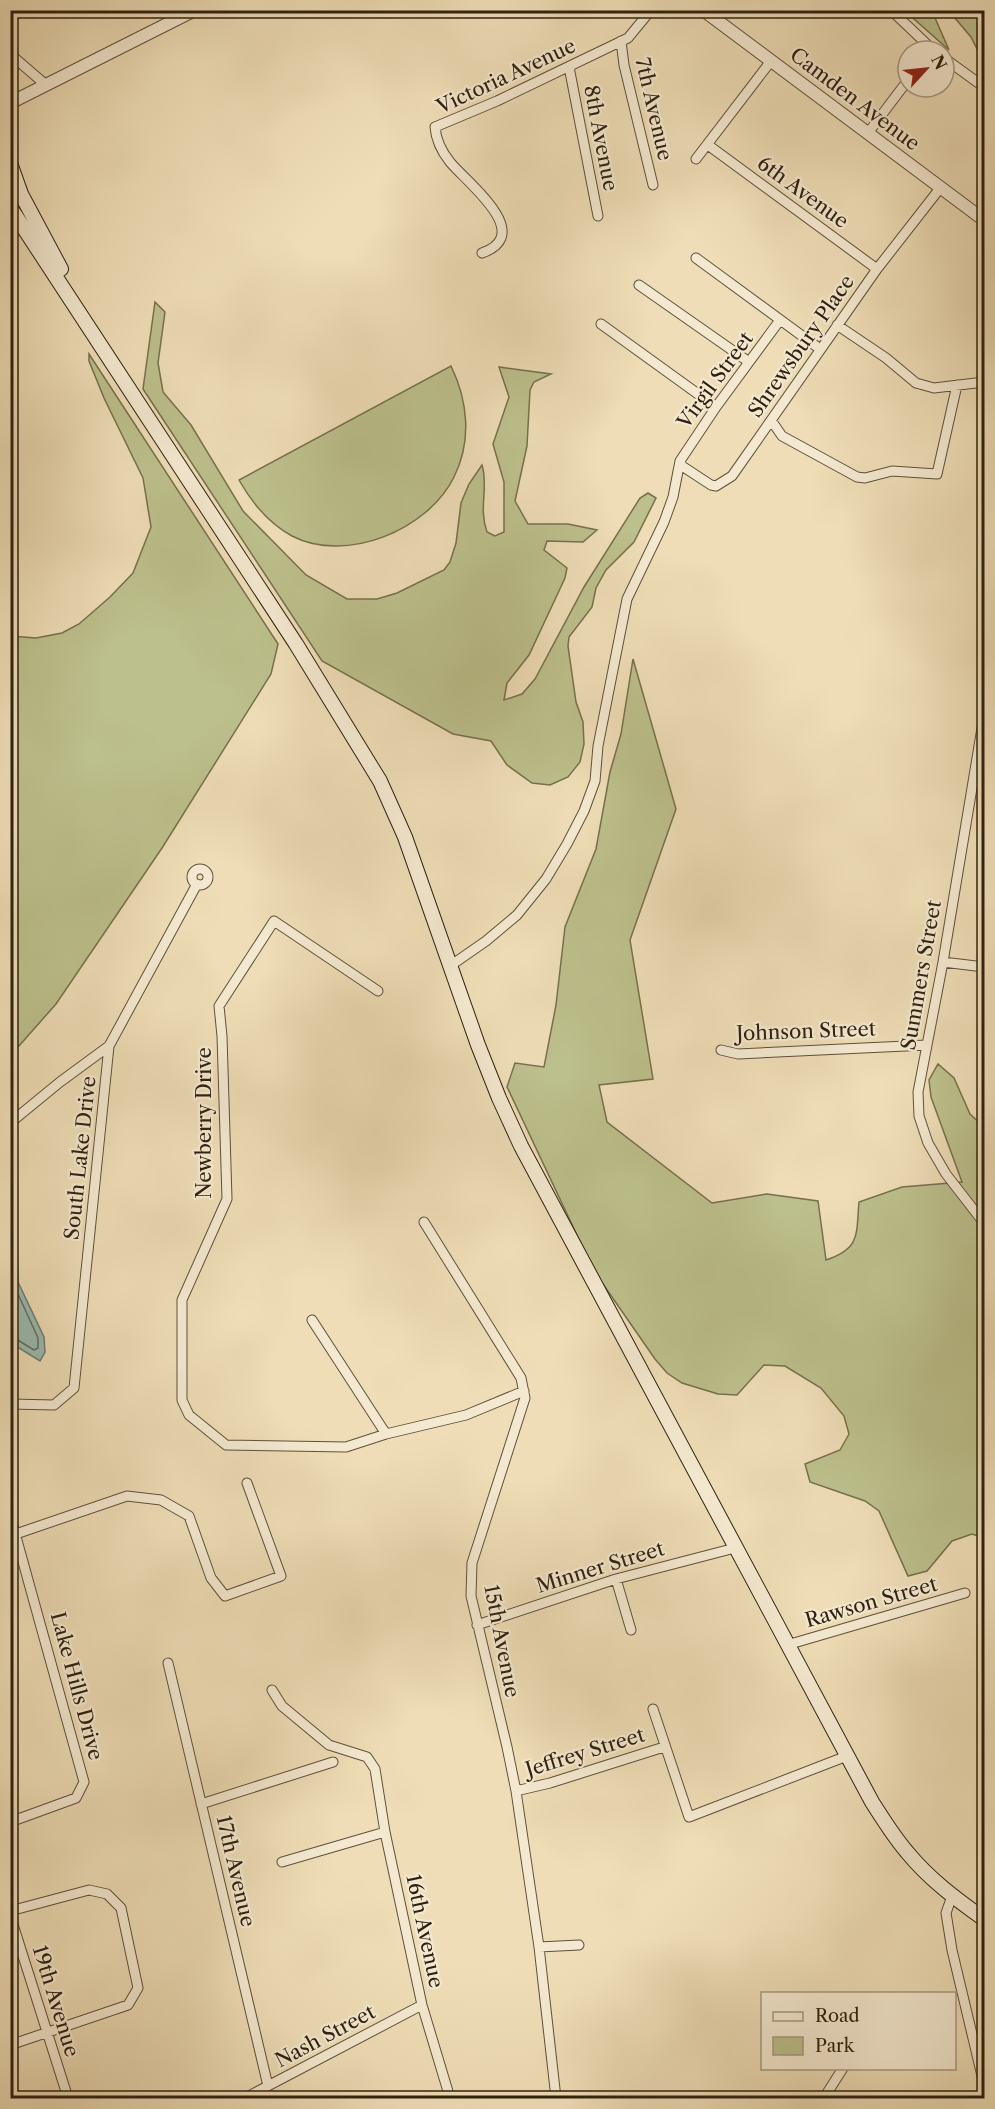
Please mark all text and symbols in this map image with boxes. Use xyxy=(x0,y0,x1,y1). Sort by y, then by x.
street label: Victoria Avenue xyxy=(432,33,579,119)
north arrow xyxy=(896,39,956,99)
street label: Camden Avenue xyxy=(785,42,925,156)
text: N xyxy=(927,51,951,73)
street label: 7th Avenue xyxy=(630,55,678,163)
street label: 8th Avenue xyxy=(579,83,623,193)
street label: 6th Avenue xyxy=(753,151,853,233)
street label: Shrewsbury Place xyxy=(743,270,859,422)
street label: Virgil Street xyxy=(671,327,758,434)
street label: Summers Street xyxy=(896,898,946,1052)
street label: Johnson Street xyxy=(733,1017,876,1046)
street label: Newberry Drive xyxy=(192,1047,216,1199)
street label: South Lake Drive xyxy=(59,1075,101,1241)
street label: Minner Street xyxy=(533,1536,667,1598)
street label: Rawson Street xyxy=(802,1572,940,1632)
street label: 15th Avenue xyxy=(479,1583,525,1699)
street label: Lake Hills Drive xyxy=(46,1609,108,1763)
street label: Jeffrey Street xyxy=(520,1723,647,1782)
street label: 17th Avenue xyxy=(212,1813,260,1929)
street label: 16th Avenue xyxy=(401,1872,449,1990)
street label: 19th Avenue xyxy=(28,1942,84,2060)
legend xyxy=(761,1992,956,2070)
street label: Nash Street xyxy=(271,2000,379,2072)
text: Road xyxy=(815,2005,860,2027)
text: Park xyxy=(815,2035,856,2057)

